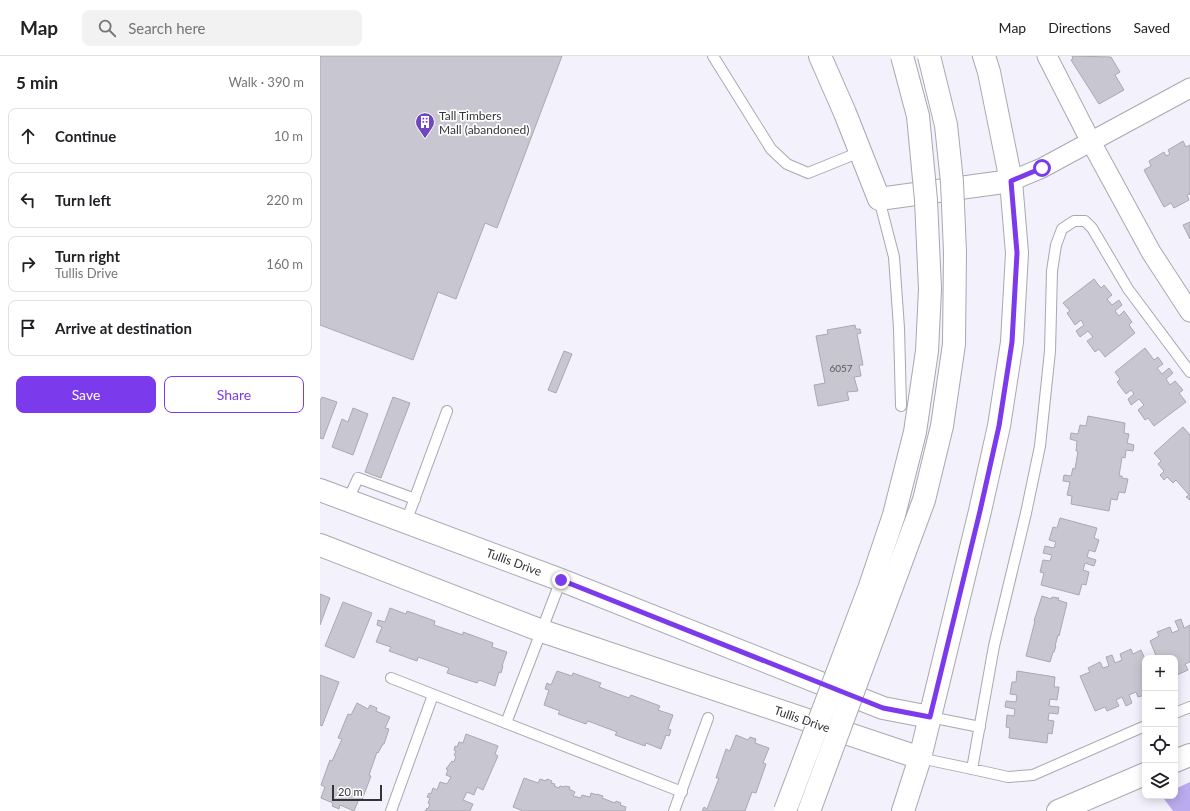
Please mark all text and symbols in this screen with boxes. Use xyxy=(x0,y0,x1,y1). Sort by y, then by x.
search box xyxy=(82,10,362,46)
text: Map xyxy=(20,16,58,39)
icon: search xyxy=(96,17,118,39)
text: Search here xyxy=(128,19,206,37)
text: Map xyxy=(999,19,1026,36)
text: Directions xyxy=(1048,19,1111,36)
text: Saved xyxy=(1133,19,1170,36)
text: 5 min xyxy=(16,72,58,93)
text: Walk · 390 m xyxy=(228,74,304,90)
place label: Tall Timbers Mall (abandoned) xyxy=(439,108,529,137)
building icon: Tall Timbers Mall (abandoned) xyxy=(414,111,436,139)
icon: ahead xyxy=(17,125,39,147)
text: Continue xyxy=(55,127,116,145)
text: 10 m xyxy=(274,128,303,144)
route start xyxy=(1033,159,1051,177)
icon: left xyxy=(17,189,39,211)
text: Turn left xyxy=(55,191,111,209)
text: 220 m xyxy=(266,192,303,208)
text: Turn right xyxy=(55,247,120,265)
icon: right xyxy=(17,253,39,275)
text: 160 m xyxy=(266,256,303,272)
text: Tullis Drive xyxy=(55,265,118,281)
icon: arrive xyxy=(17,317,39,339)
text: Arrive at destination xyxy=(55,319,192,337)
house number: 6057 xyxy=(829,362,853,374)
button: Save xyxy=(16,376,156,413)
button: Share xyxy=(164,376,304,413)
street label: Tullis Drive xyxy=(484,545,544,579)
route end xyxy=(552,571,570,589)
map controls xyxy=(1142,655,1178,799)
button: + xyxy=(1142,655,1178,691)
button: − xyxy=(1142,691,1178,727)
street label: Tullis Drive xyxy=(772,702,832,736)
button: locate xyxy=(1142,727,1178,763)
button: layers xyxy=(1142,763,1178,799)
scale bar xyxy=(332,783,382,802)
text: 20 m xyxy=(338,785,363,798)

